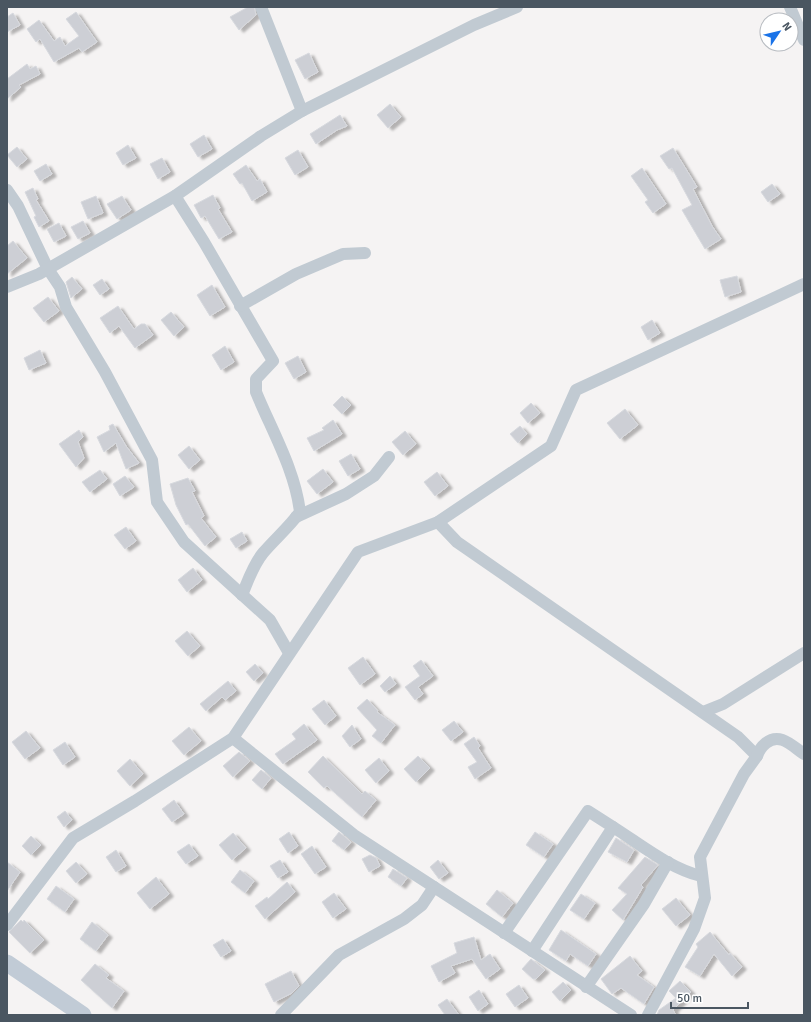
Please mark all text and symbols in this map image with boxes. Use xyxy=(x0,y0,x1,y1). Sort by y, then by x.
north arrow xyxy=(759,12,799,52)
text: N xyxy=(779,20,794,33)
scale bar xyxy=(671,984,748,1010)
text: 50 m xyxy=(677,991,702,1006)

